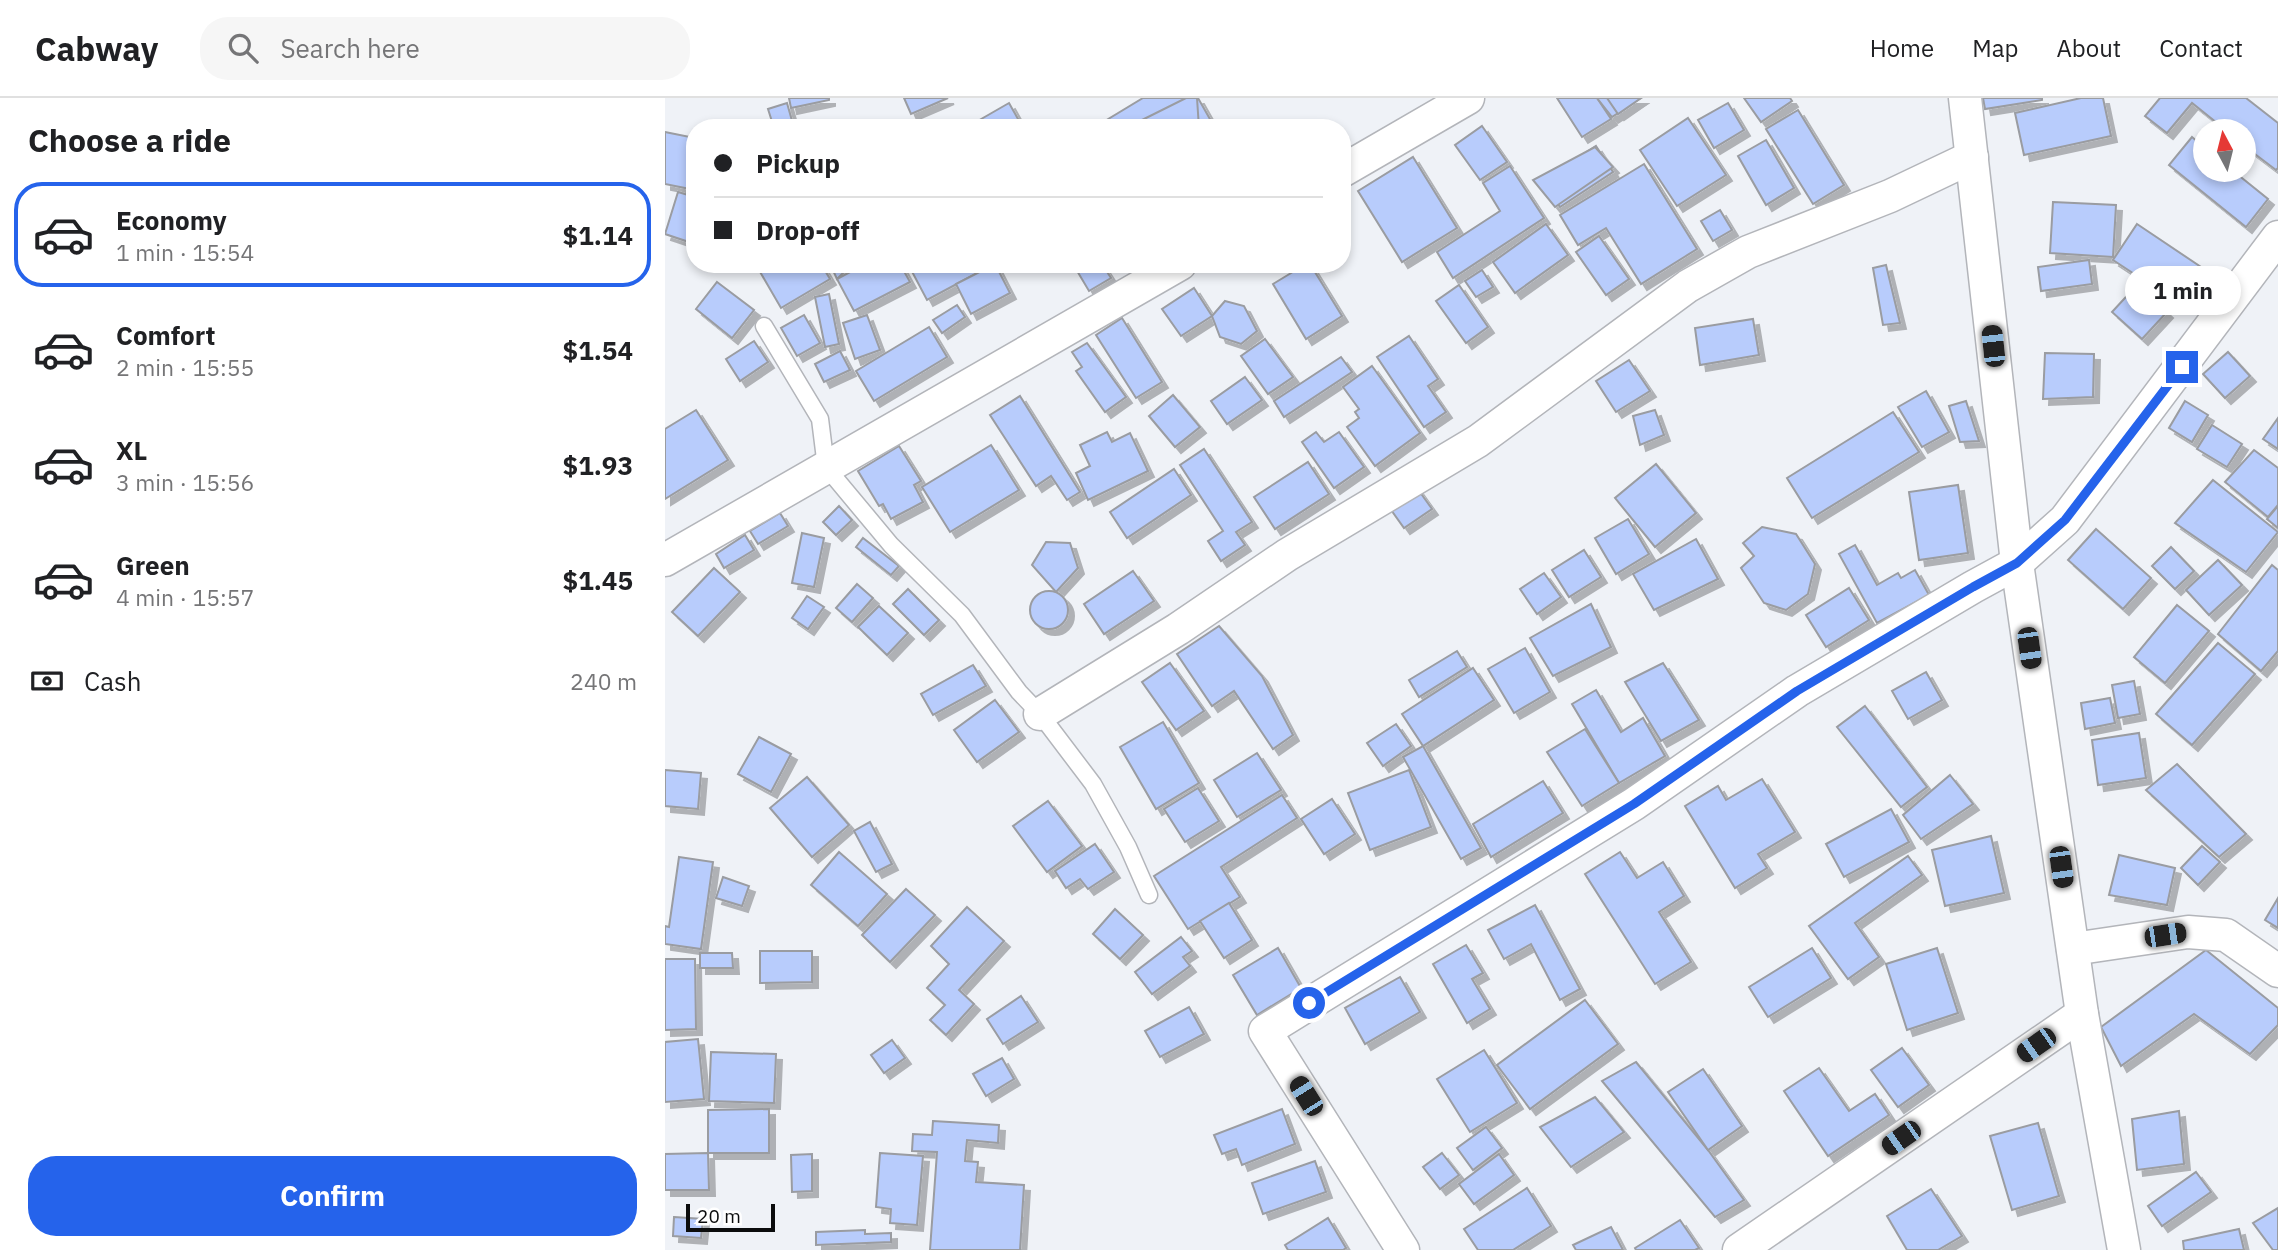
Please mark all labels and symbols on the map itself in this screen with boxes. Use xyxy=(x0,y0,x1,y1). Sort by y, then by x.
north arrow xyxy=(2193,119,2256,182)
callout: 1 min xyxy=(2124,266,2240,314)
car xyxy=(1981,324,2006,368)
route end xyxy=(2166,351,2198,383)
car xyxy=(2016,626,2043,670)
car xyxy=(2048,845,2075,889)
car xyxy=(2143,921,2188,949)
route start xyxy=(1293,987,1325,1019)
car xyxy=(2013,1024,2060,1066)
car xyxy=(1286,1073,1327,1119)
car xyxy=(1878,1117,1925,1159)
scale bar xyxy=(686,1201,775,1233)

